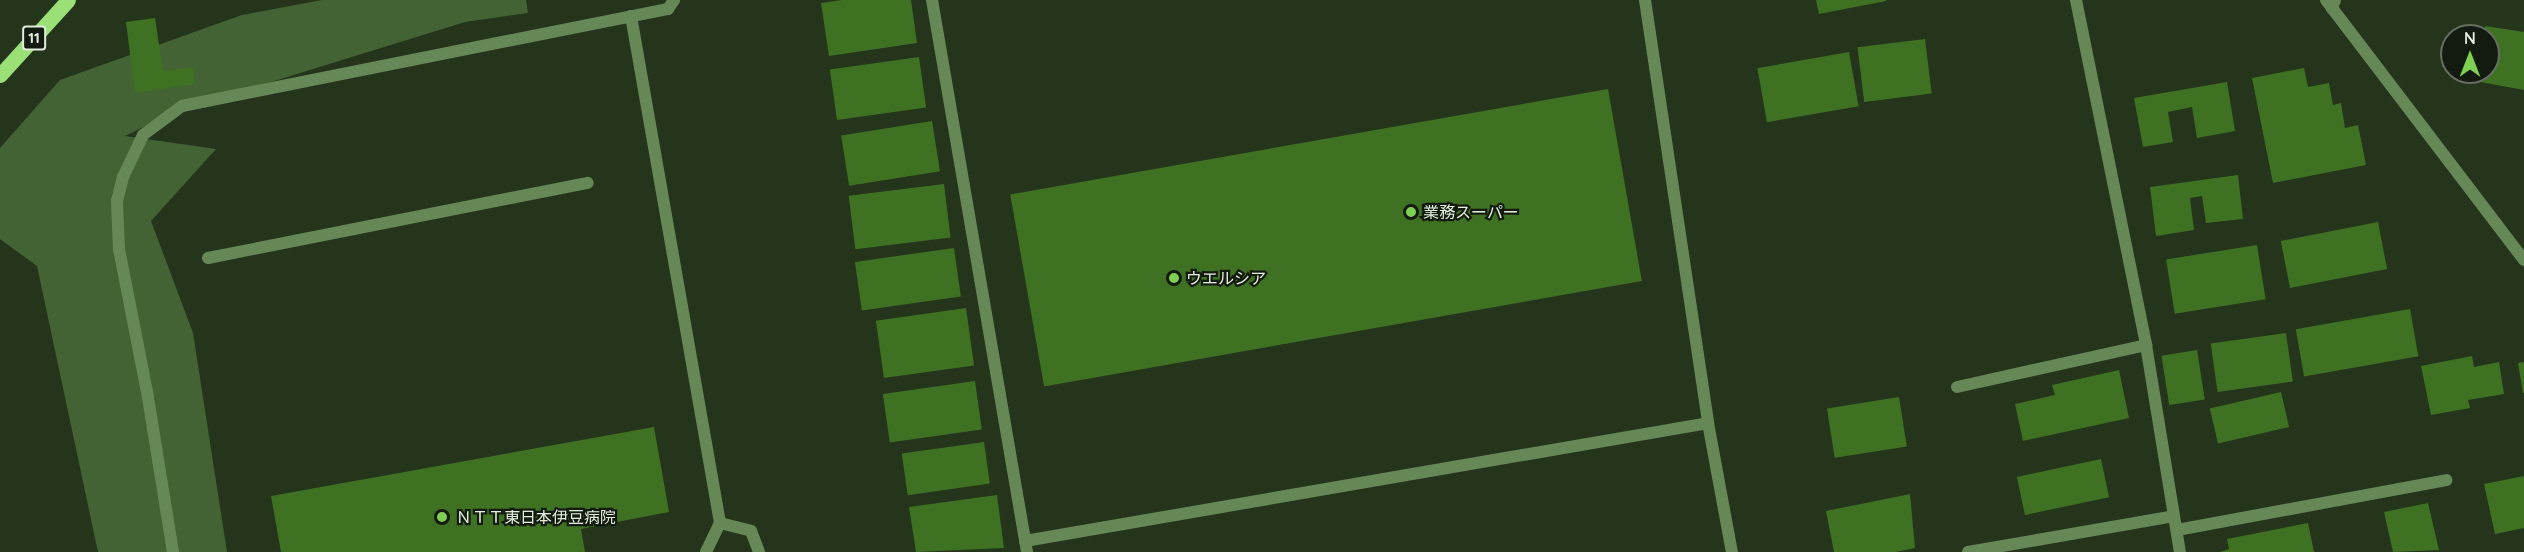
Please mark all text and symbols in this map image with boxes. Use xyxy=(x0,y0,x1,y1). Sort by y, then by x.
north arrow xyxy=(2440,24,2500,84)
road number: 11 xyxy=(22,26,46,50)
text: N xyxy=(2464,28,2476,48)
place label: 業務スーパー xyxy=(1423,202,1519,222)
marker: 業務スーパー xyxy=(1404,205,1418,219)
place label: ウエルシア xyxy=(1186,268,1266,288)
marker: ウエルシア xyxy=(1167,271,1181,285)
place label: ＮＴＴ東日本伊豆病院 xyxy=(456,507,616,527)
marker: ＮＴＴ東日本伊豆病院 xyxy=(433,508,451,526)

